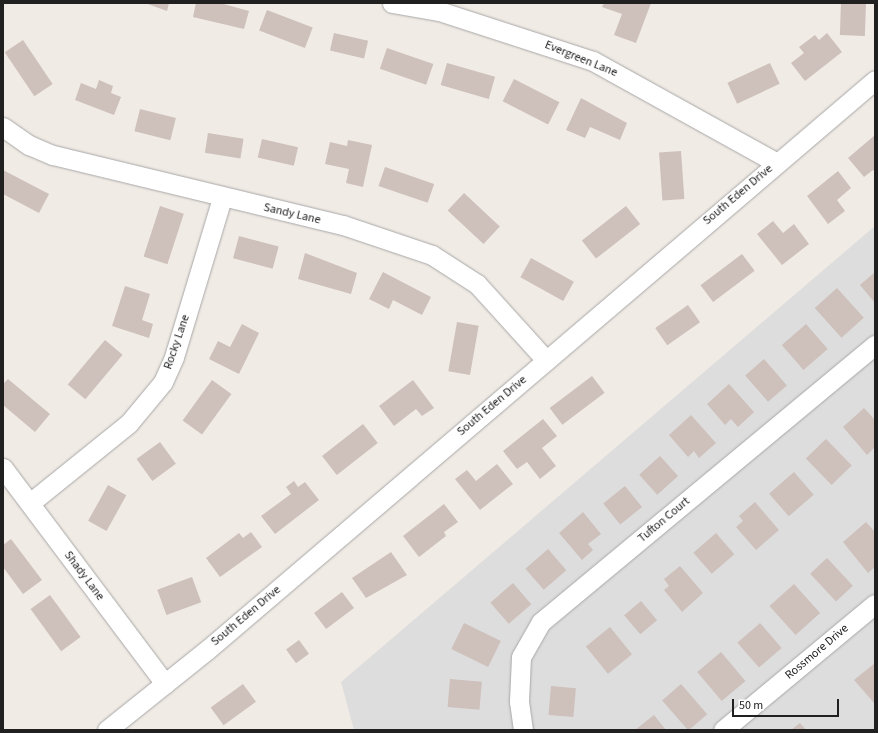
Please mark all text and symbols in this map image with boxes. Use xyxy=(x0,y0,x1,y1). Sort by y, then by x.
street label: Evergreen Lane xyxy=(543,38,619,80)
street label: South Eden Drive xyxy=(700,162,776,228)
street label: Sandy Lane xyxy=(262,200,322,228)
street label: Rocky Lane xyxy=(161,313,193,371)
street label: South Eden Drive xyxy=(454,373,530,439)
street label: Tufton Court xyxy=(635,494,693,546)
street label: Shady Lane xyxy=(61,548,107,604)
street label: South Eden Drive xyxy=(208,583,284,649)
street label: Rossmore Drive xyxy=(782,621,852,683)
scale bar xyxy=(734,691,841,717)
text: 50 m xyxy=(739,697,763,714)

